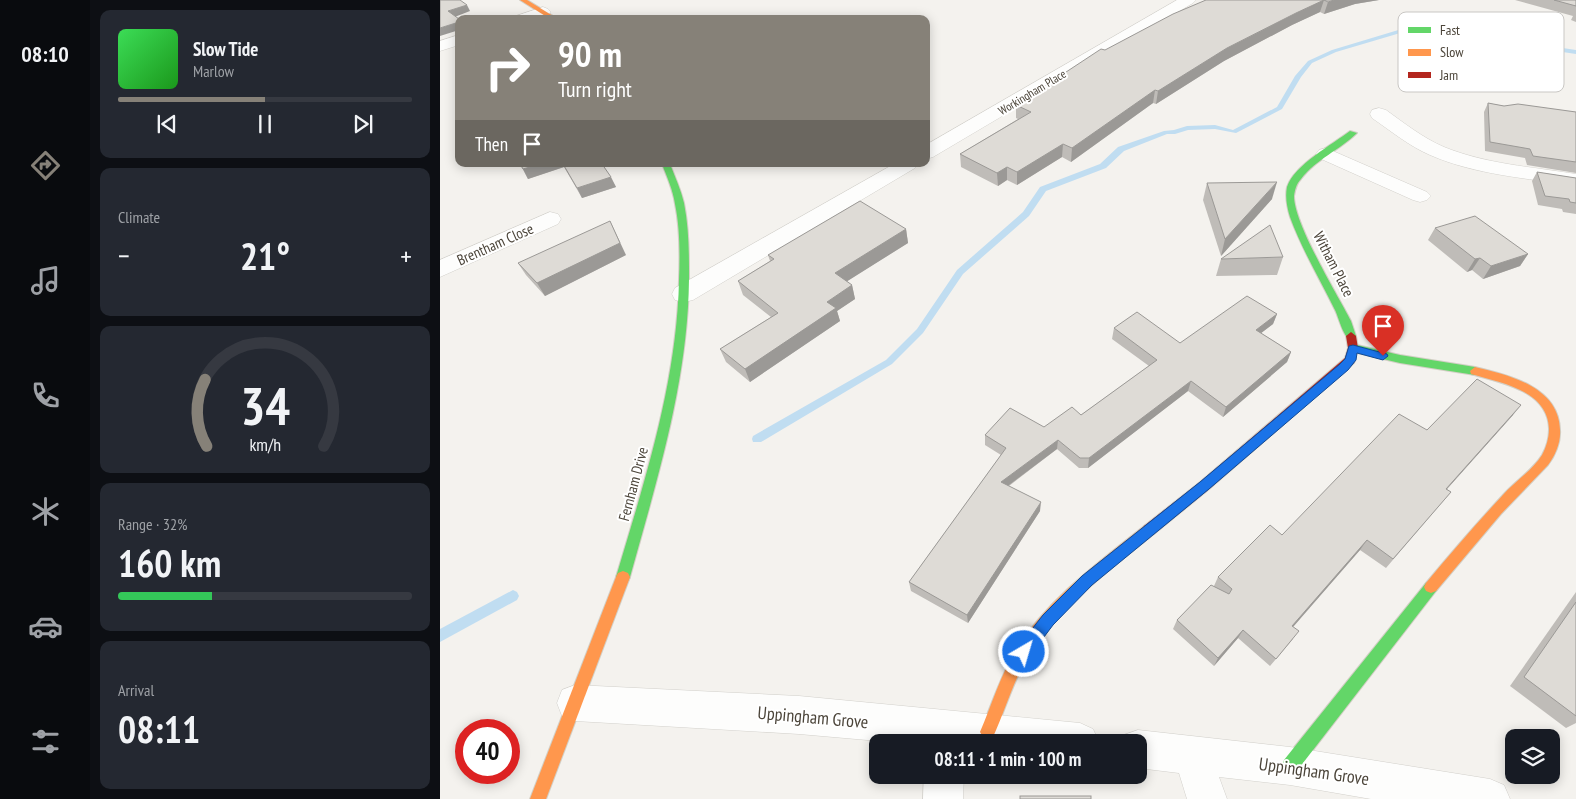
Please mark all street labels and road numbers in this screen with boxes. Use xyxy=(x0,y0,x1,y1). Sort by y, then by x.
street label: Workingham Place xyxy=(995,66,1069,118)
street label: Brentham Close xyxy=(454,219,536,269)
street label: Witham Place xyxy=(1310,228,1358,300)
street label: Fernham Drive xyxy=(614,445,652,523)
street label: Uppingham Grove xyxy=(757,701,869,733)
street label: Uppingham Grove xyxy=(1257,752,1371,790)

